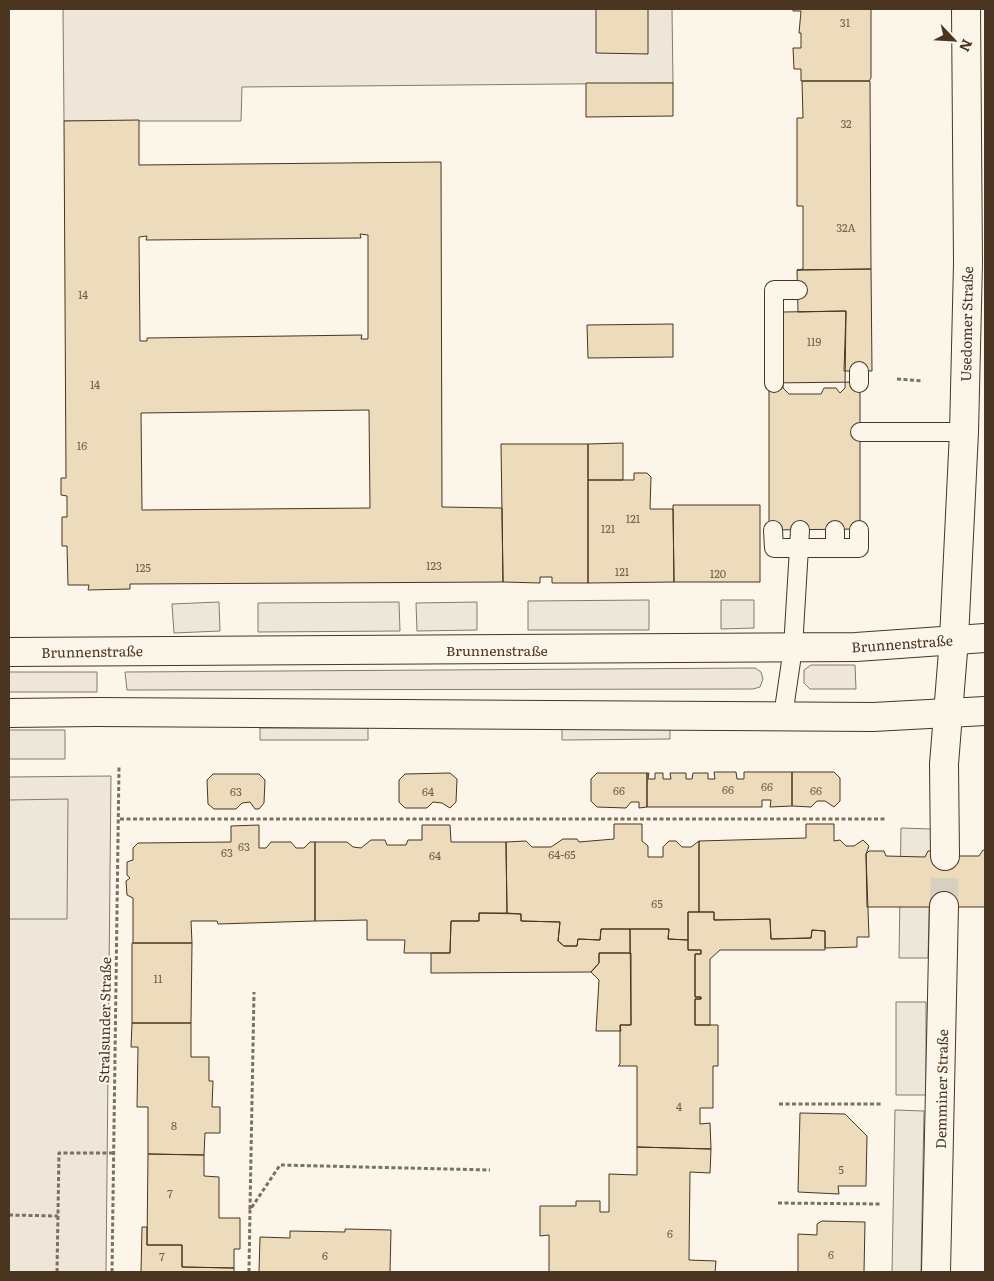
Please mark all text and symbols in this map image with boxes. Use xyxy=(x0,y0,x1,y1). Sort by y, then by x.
house number: 31 xyxy=(840,14,851,30)
north arrow xyxy=(929,15,979,65)
text: N xyxy=(955,36,978,56)
house number: 32 xyxy=(840,115,852,131)
house number: 32A xyxy=(836,219,856,235)
street label: Usedomer Straße xyxy=(955,266,977,382)
house number: 14 xyxy=(78,286,88,302)
house number: 119 xyxy=(807,333,822,349)
house number: 14 xyxy=(90,376,100,392)
house number: 16 xyxy=(77,437,87,453)
house number: 121 xyxy=(626,510,641,526)
house number: 121 xyxy=(601,520,616,536)
house number: 123 xyxy=(426,557,442,573)
house number: 125 xyxy=(135,559,151,575)
house number: 121 xyxy=(615,563,630,579)
house number: 120 xyxy=(710,565,726,581)
street label: Brunnenstraße xyxy=(851,629,953,657)
street label: Brunnenstraße xyxy=(41,640,143,662)
street label: Brunnenstraße xyxy=(446,640,548,660)
house number: 66 xyxy=(761,778,773,794)
house number: 66 xyxy=(722,781,734,797)
house number: 66 xyxy=(613,782,625,798)
house number: 66 xyxy=(810,782,822,798)
house number: 63 xyxy=(230,783,242,799)
house number: 64 xyxy=(422,783,434,799)
house number: 63 xyxy=(238,838,250,854)
house number: 63 xyxy=(221,844,233,860)
house number: 64-65 xyxy=(548,846,576,862)
house number: 64 xyxy=(429,847,441,863)
house number: 65 xyxy=(651,895,663,911)
street label: Stralsunder Straße xyxy=(93,957,115,1083)
house number: 11 xyxy=(154,970,163,986)
street label: Demminer Straße xyxy=(930,1029,952,1149)
house number: 4 xyxy=(676,1098,682,1114)
house number: 8 xyxy=(171,1117,177,1133)
house number: 5 xyxy=(838,1161,844,1177)
house number: 7 xyxy=(167,1185,173,1201)
house number: 6 xyxy=(667,1225,673,1241)
house number: 6 xyxy=(828,1246,834,1262)
house number: 6 xyxy=(322,1247,328,1263)
house number: 7 xyxy=(159,1248,165,1264)

